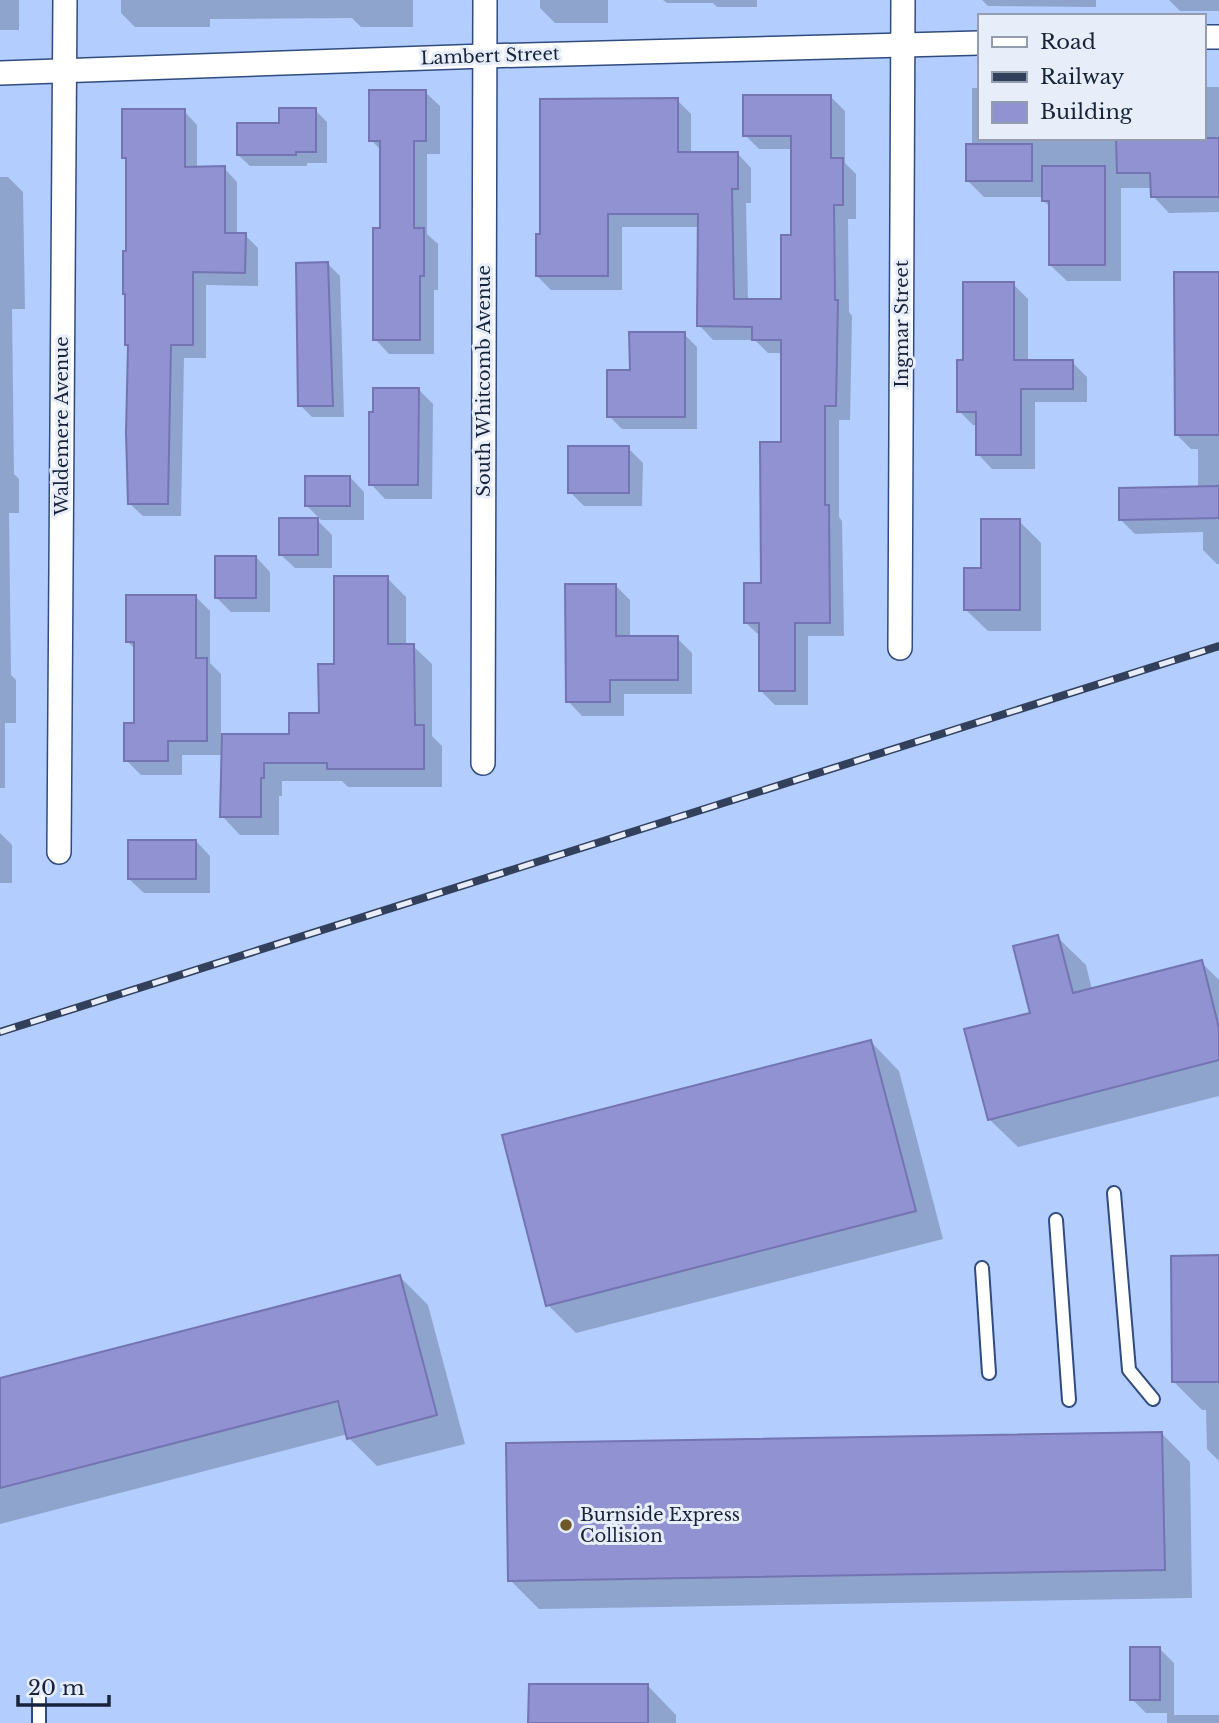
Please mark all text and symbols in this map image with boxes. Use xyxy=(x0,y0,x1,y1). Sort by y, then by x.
legend xyxy=(978,14,1205,140)
text: Road xyxy=(1040,29,1096,55)
street label: Lambert Street xyxy=(420,43,560,69)
text: Railway xyxy=(1040,64,1125,90)
text: Building xyxy=(1040,99,1133,125)
street label: Ingmar Street xyxy=(891,260,913,388)
street label: South Whitcomb Avenue xyxy=(473,265,495,497)
street label: Waldemere Avenue xyxy=(51,336,73,517)
place label: Burnside Express Collision xyxy=(580,1504,740,1547)
marker: Burnside Express Collision xyxy=(558,1517,574,1533)
scale bar xyxy=(18,1664,108,1708)
text: 20 m xyxy=(28,1675,85,1701)

